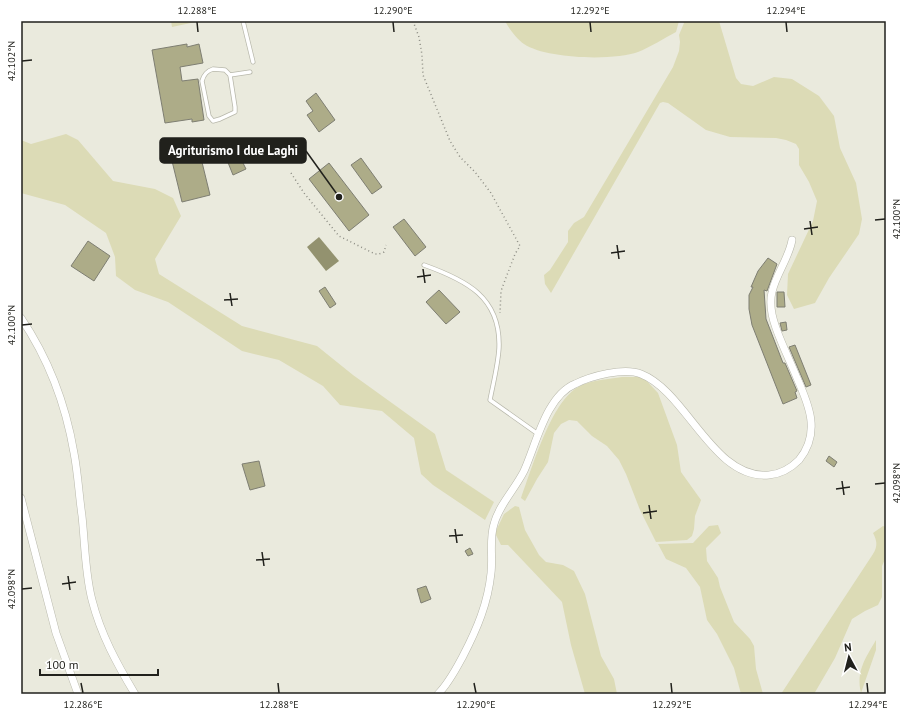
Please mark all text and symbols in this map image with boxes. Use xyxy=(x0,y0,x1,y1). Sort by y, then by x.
text: 12.288°E xyxy=(178,4,217,17)
text: 12.290°E xyxy=(374,4,413,17)
text: 12.292°E xyxy=(571,4,610,17)
text: 12.294°E xyxy=(767,4,806,17)
text: 42.102°N xyxy=(5,41,18,81)
callout: Agriturismo I due Laghi xyxy=(160,138,306,163)
text: Agriturismo I due Laghi xyxy=(168,142,298,159)
text: 42.100°N xyxy=(890,199,903,239)
text: 42.100°N xyxy=(5,305,18,345)
text: 42.098°N xyxy=(890,463,903,503)
text: 42.098°N xyxy=(5,569,18,609)
north arrow xyxy=(829,637,869,677)
text: N xyxy=(843,640,852,654)
scale bar xyxy=(40,651,158,677)
text: 100 m xyxy=(46,657,79,672)
text: 12.286°E xyxy=(64,698,103,711)
text: 12.288°E xyxy=(260,698,299,711)
text: 12.290°E xyxy=(457,698,496,711)
text: 12.292°E xyxy=(653,698,692,711)
text: 12.294°E xyxy=(849,698,888,711)

